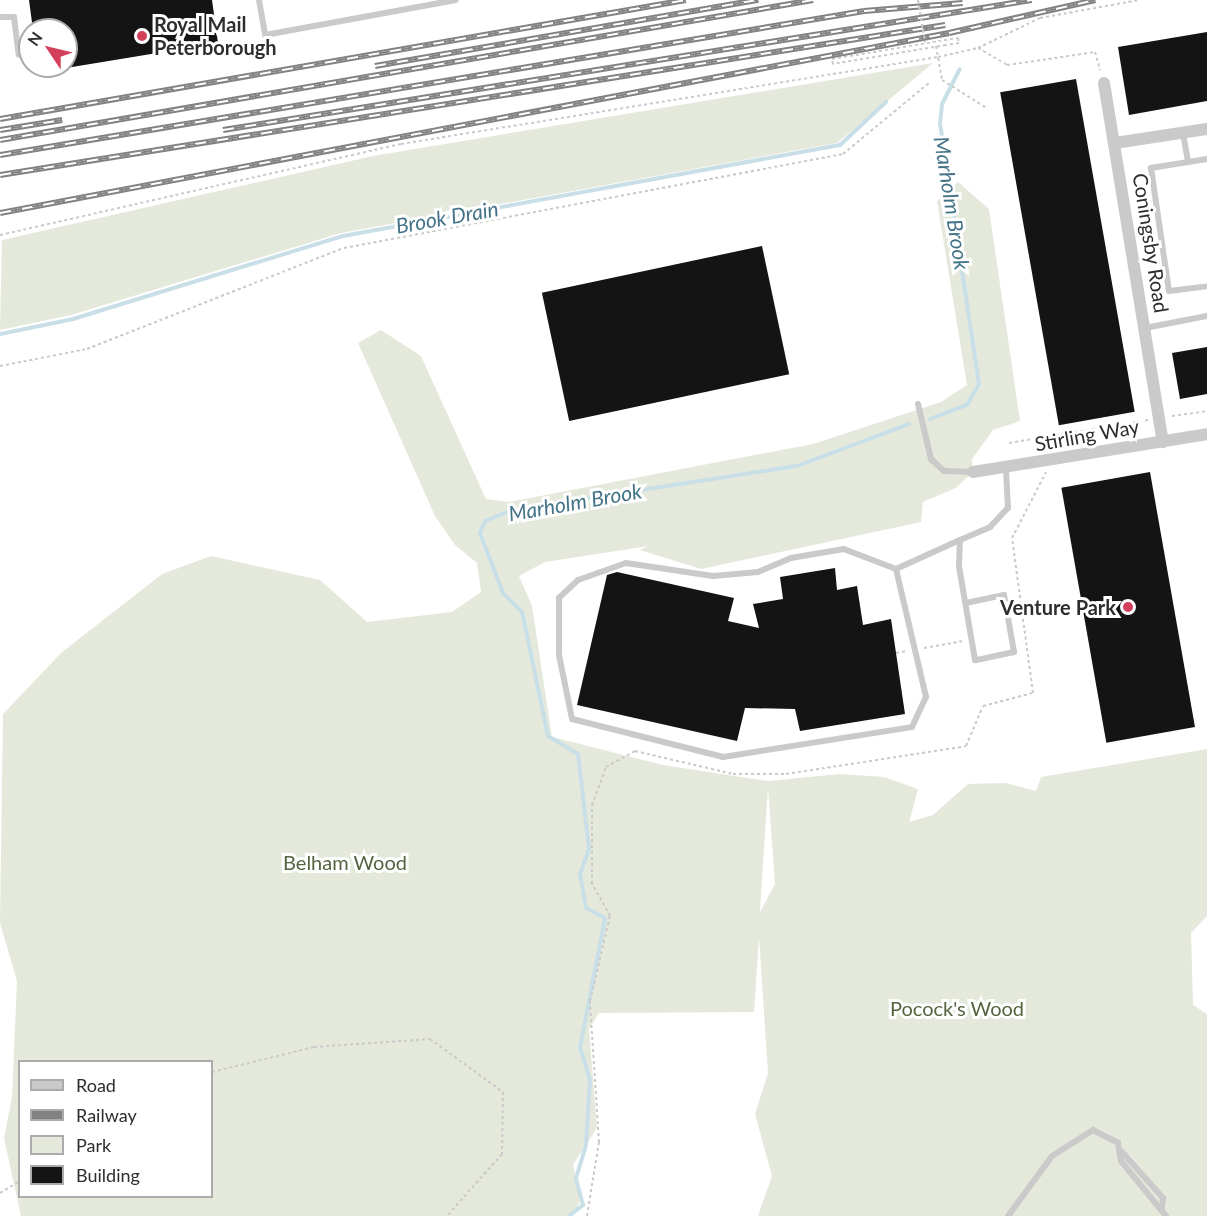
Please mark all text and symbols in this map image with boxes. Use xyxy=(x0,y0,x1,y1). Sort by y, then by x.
place label: Royal Mail Peterborough xyxy=(154,13,277,60)
north arrow xyxy=(18,18,78,78)
text: N xyxy=(23,28,46,49)
marker: Royal Mail Peterborough xyxy=(135,29,149,43)
water label: Marholm Brook xyxy=(929,134,975,272)
street label: Coningsby Road xyxy=(1128,171,1174,315)
water label: Brook Drain xyxy=(394,196,500,238)
street label: Stirling Way xyxy=(1033,414,1141,456)
water label: Marholm Brook xyxy=(506,478,644,526)
place label: Venture Park xyxy=(1000,595,1116,619)
marker: Venture Park xyxy=(1121,600,1135,614)
park label: Belham Wood xyxy=(283,850,407,874)
park label: Pocock's Wood xyxy=(890,996,1024,1020)
legend xyxy=(18,1060,213,1198)
text: Road xyxy=(76,1074,116,1096)
text: Railway xyxy=(76,1104,137,1126)
text: Park xyxy=(76,1134,111,1156)
text: Building xyxy=(76,1164,140,1186)

